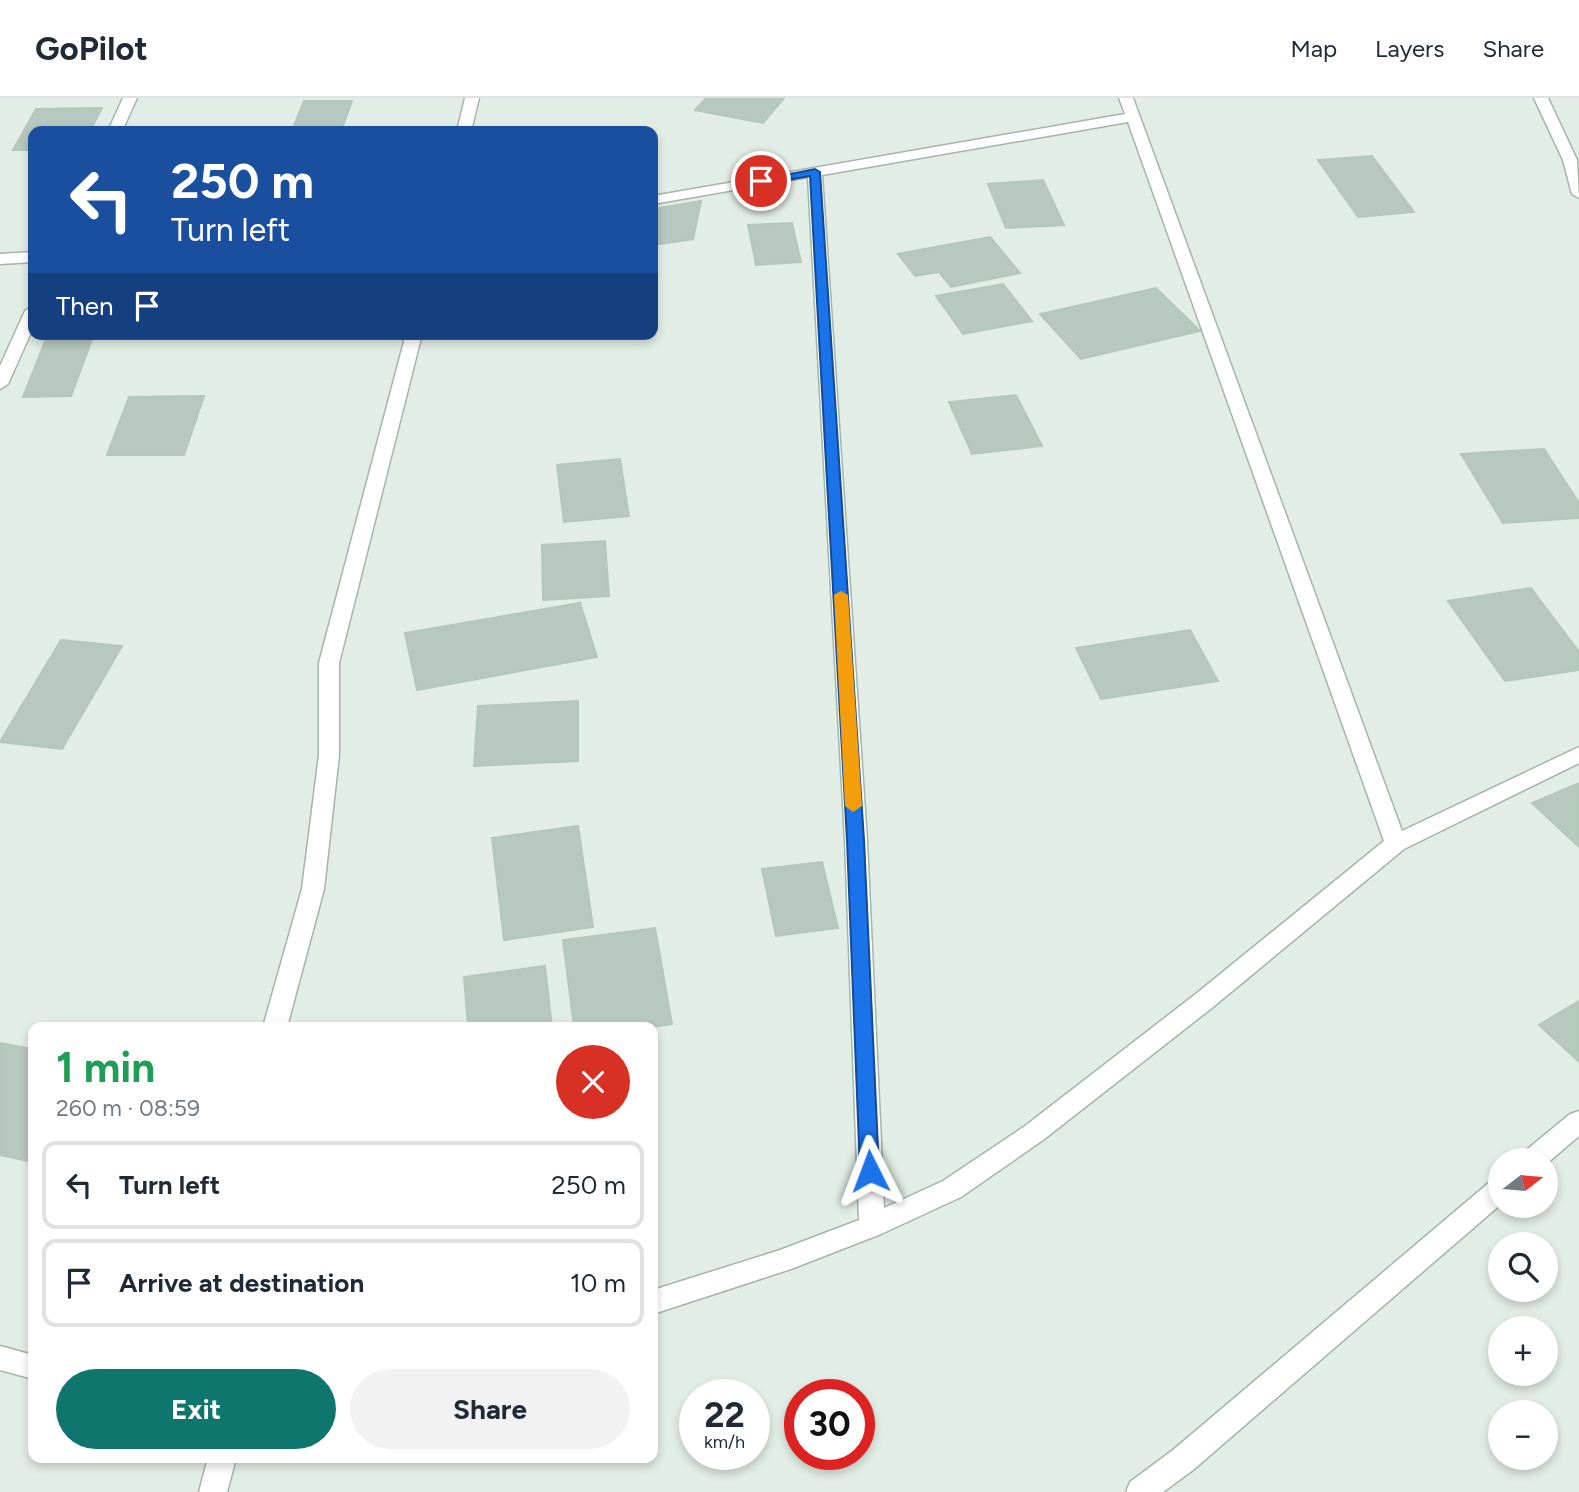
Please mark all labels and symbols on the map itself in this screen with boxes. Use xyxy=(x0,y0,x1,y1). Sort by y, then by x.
pin xyxy=(731,151,791,211)
position arrow xyxy=(833,1134,907,1208)
north arrow xyxy=(1488,1148,1558,1218)
speed limit sign: 30 xyxy=(784,1379,875,1470)

